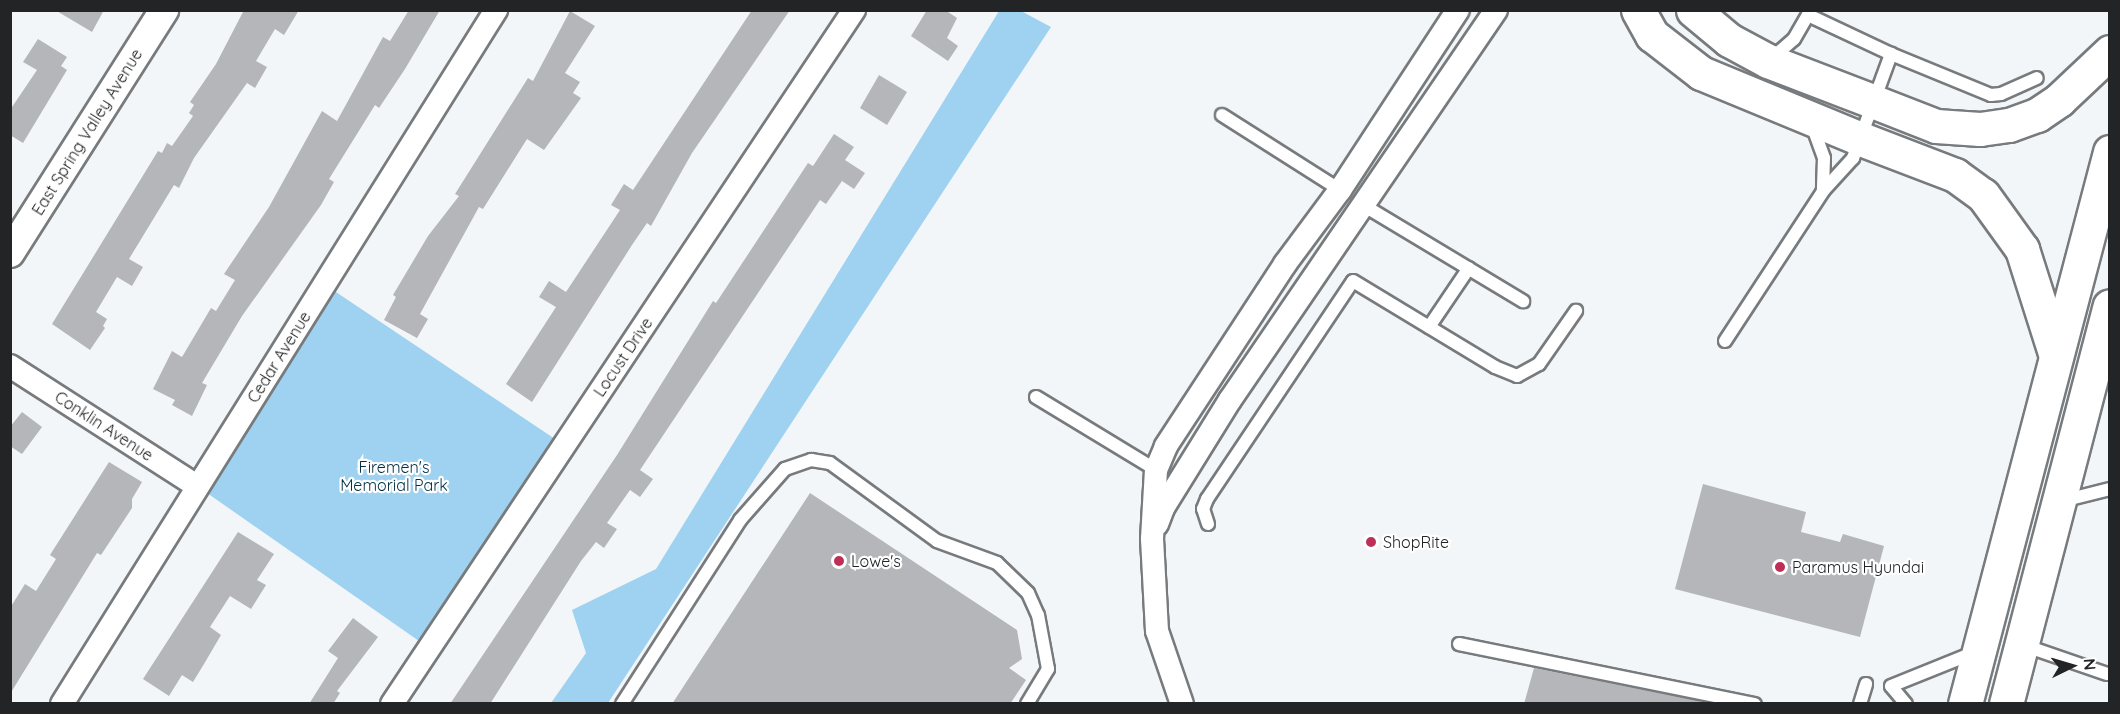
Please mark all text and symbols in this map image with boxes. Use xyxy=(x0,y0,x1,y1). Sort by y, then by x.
street label: East Spring Valley Avenue xyxy=(28,45,146,219)
street label: Cedar Avenue xyxy=(243,308,315,406)
street label: Locust Drive xyxy=(589,314,657,400)
street label: Conklin Avenue xyxy=(51,387,157,465)
park label: Firemen's Memorial Park xyxy=(340,457,448,495)
place label: ShopRite xyxy=(1383,532,1449,552)
marker: ShopRite xyxy=(1364,535,1378,549)
place label: Lowe's xyxy=(851,551,901,571)
marker: Lowe's xyxy=(832,554,846,568)
place label: Paramus Hyundai xyxy=(1792,557,1924,577)
marker: Paramus Hyundai xyxy=(1773,560,1787,574)
north arrow xyxy=(2042,636,2102,696)
text: N xyxy=(2079,658,2100,671)

